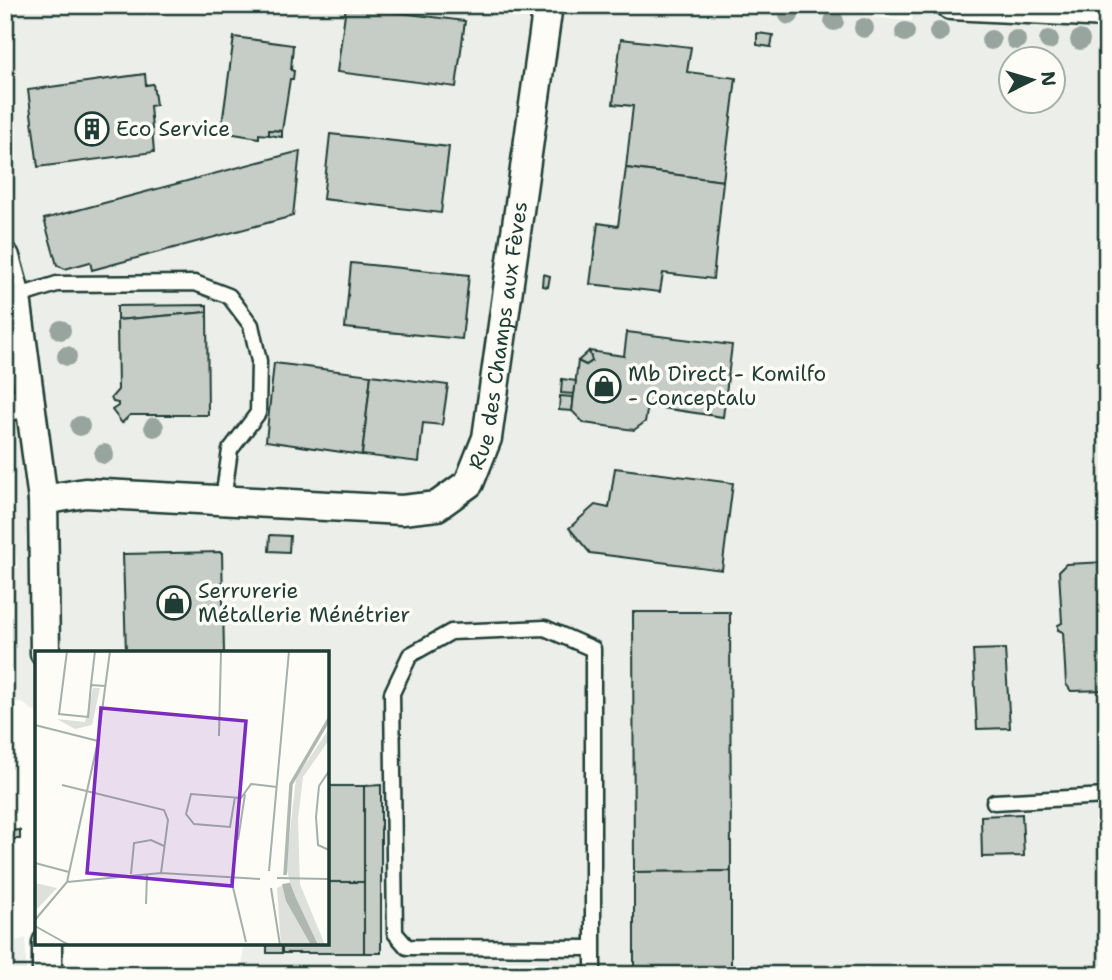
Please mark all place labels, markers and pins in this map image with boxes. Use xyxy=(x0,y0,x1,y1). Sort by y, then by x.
building icon: Eco Service xyxy=(73,110,111,148)
place label: Eco Service xyxy=(116,115,230,143)
place label: Mb Direct - Komilfo - Conceptalu xyxy=(628,360,826,412)
shop icon: Mb Direct - Komilfo - Conceptalu xyxy=(585,367,623,405)
place label: Serrurerie Métallerie Ménétrier xyxy=(198,577,410,629)
shop icon: Serrurerie Métallerie Ménétrier xyxy=(155,584,193,622)

